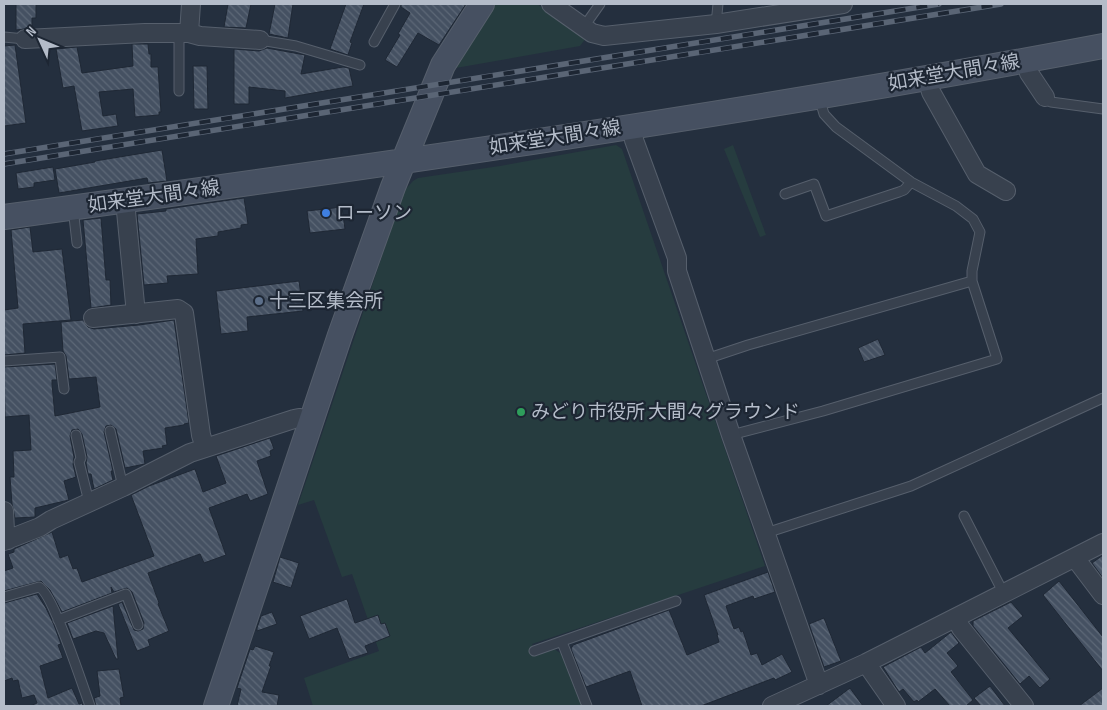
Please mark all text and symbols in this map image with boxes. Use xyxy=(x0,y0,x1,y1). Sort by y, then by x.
north arrow xyxy=(15,15,65,65)
text: N xyxy=(22,23,40,40)
street label: 如来堂大間々線 xyxy=(887,50,1021,96)
street label: 如来堂大間々線 xyxy=(488,116,622,160)
street label: 如来堂大間々線 xyxy=(87,176,221,218)
place label: ローソン xyxy=(336,202,412,225)
marker: ローソン xyxy=(320,207,332,219)
place label: 十三区集会所 xyxy=(269,290,383,313)
marker: 十三区集会所 xyxy=(253,295,265,307)
place label: みどり市役所 大間々グラウンド xyxy=(531,401,800,424)
marker: みどり市役所 大間々グラウンド xyxy=(515,406,527,418)

